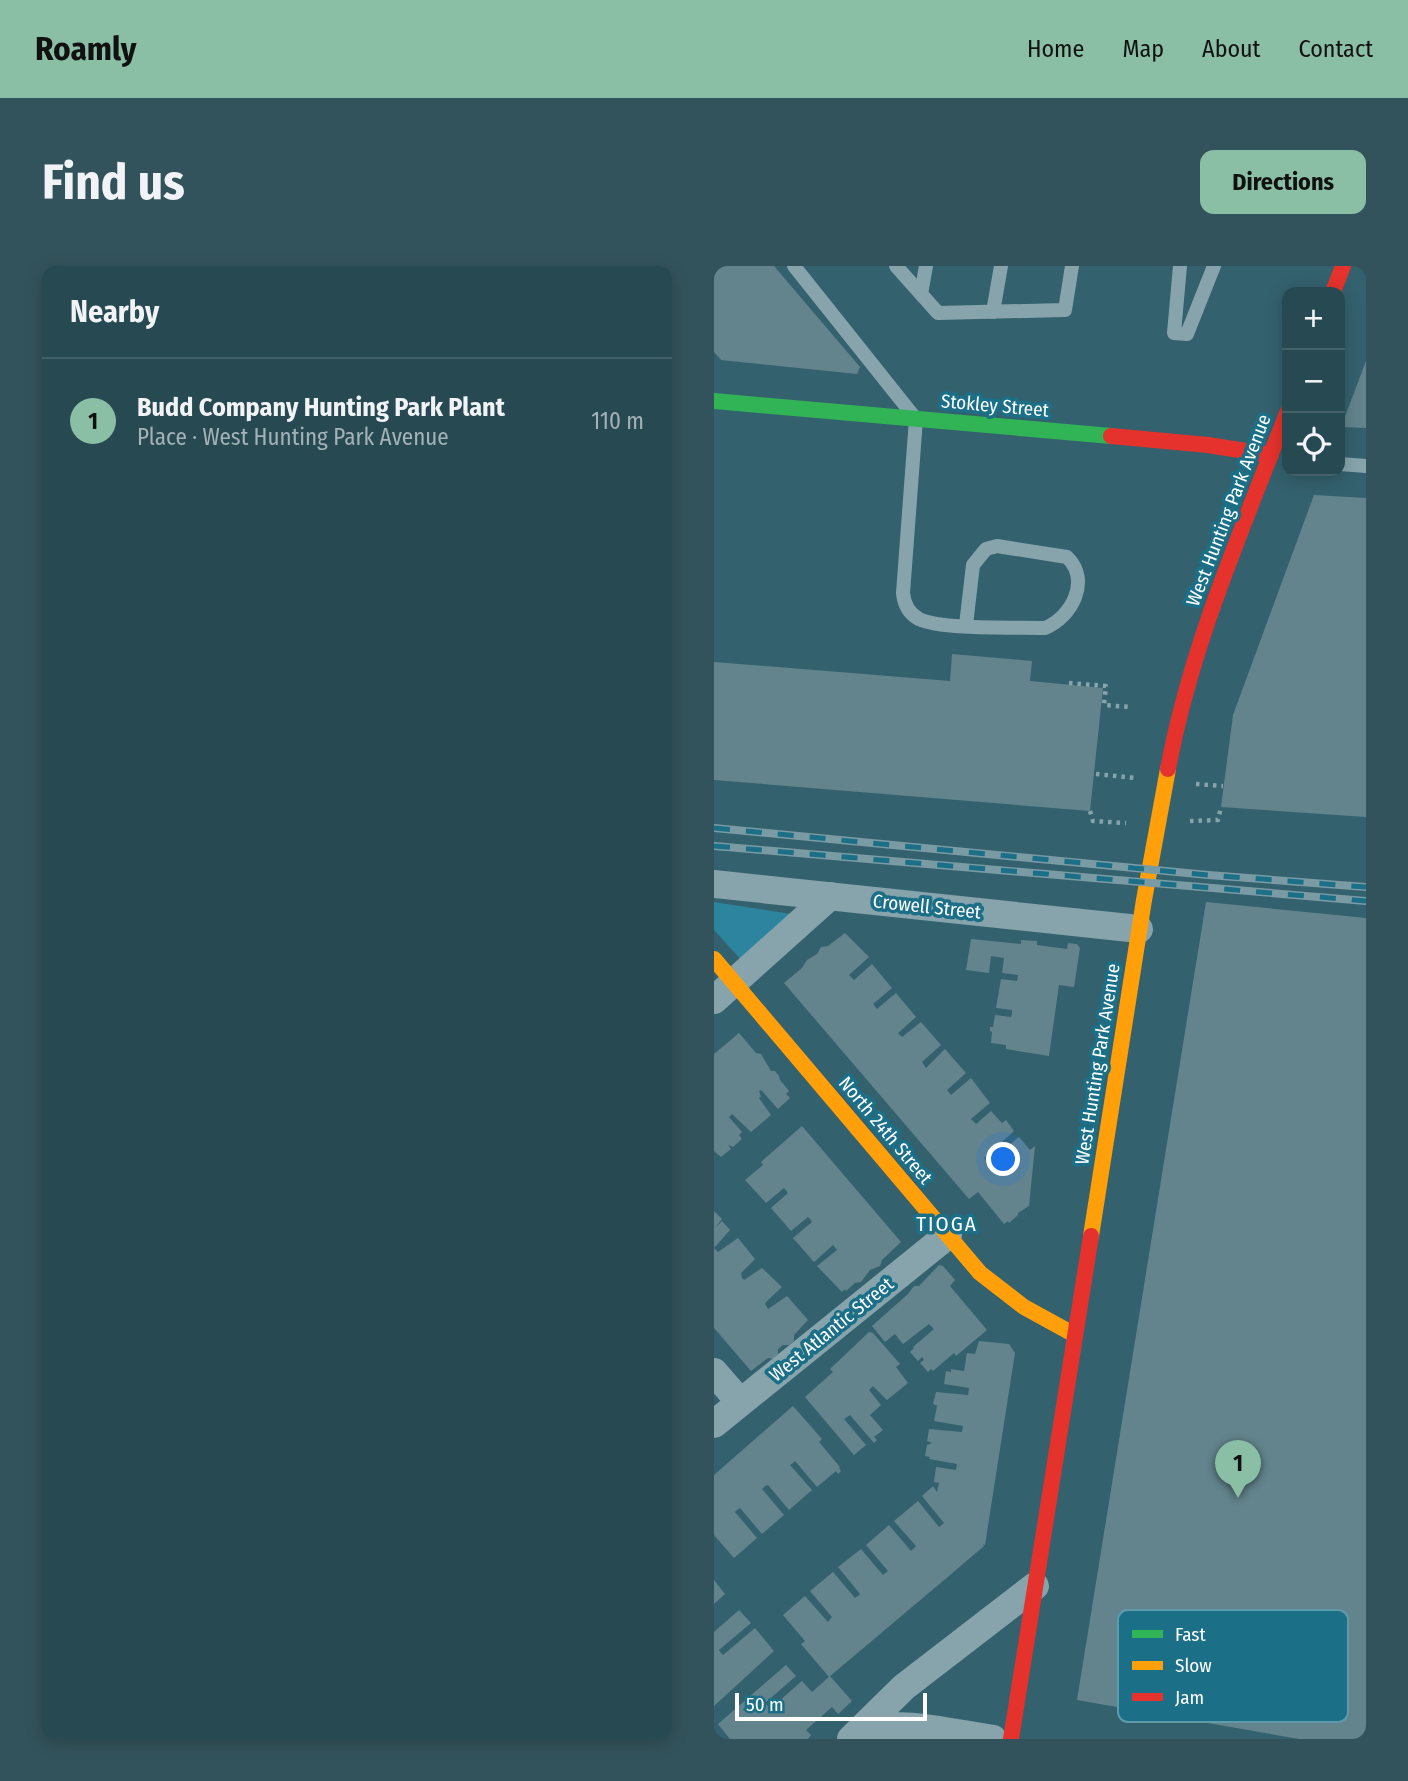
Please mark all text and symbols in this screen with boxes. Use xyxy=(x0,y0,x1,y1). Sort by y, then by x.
text: Roamly xyxy=(35,29,136,69)
text: Home xyxy=(1027,35,1084,63)
text: Map xyxy=(1122,35,1164,63)
text: About xyxy=(1202,35,1260,63)
text: Contact xyxy=(1298,35,1373,63)
button: Directions xyxy=(1200,150,1366,214)
text: Find us xyxy=(42,153,185,212)
map controls xyxy=(1282,287,1345,476)
button: + xyxy=(1282,287,1345,350)
text: Nearby xyxy=(70,294,159,330)
button: − xyxy=(1282,350,1345,413)
street label: Stokley Street xyxy=(940,389,1051,422)
text: Budd Company Hunting Park Plant xyxy=(137,392,505,423)
text: 1 xyxy=(88,407,98,435)
text: 110 m xyxy=(591,407,644,435)
street label: West Hunting Park Avenue xyxy=(1181,411,1276,609)
button: locate xyxy=(1282,413,1345,476)
text: Place · West Hunting Park Avenue xyxy=(137,423,449,451)
street label: Crowell Street xyxy=(872,889,983,924)
street label: West Hunting Park Avenue xyxy=(1070,962,1125,1166)
street label: North 24th Street xyxy=(834,1072,938,1189)
your location xyxy=(986,1142,1020,1176)
district label: TIOGA xyxy=(916,1211,978,1237)
street label: West Atlantic Street xyxy=(765,1272,899,1386)
pin: 1 xyxy=(1215,1440,1261,1498)
legend xyxy=(1118,1610,1348,1722)
text: Fast xyxy=(1175,1623,1206,1646)
text: Slow xyxy=(1175,1654,1212,1677)
text: Jam xyxy=(1175,1686,1204,1709)
scale bar xyxy=(735,1690,928,1722)
text: 50 m xyxy=(746,1693,784,1716)

